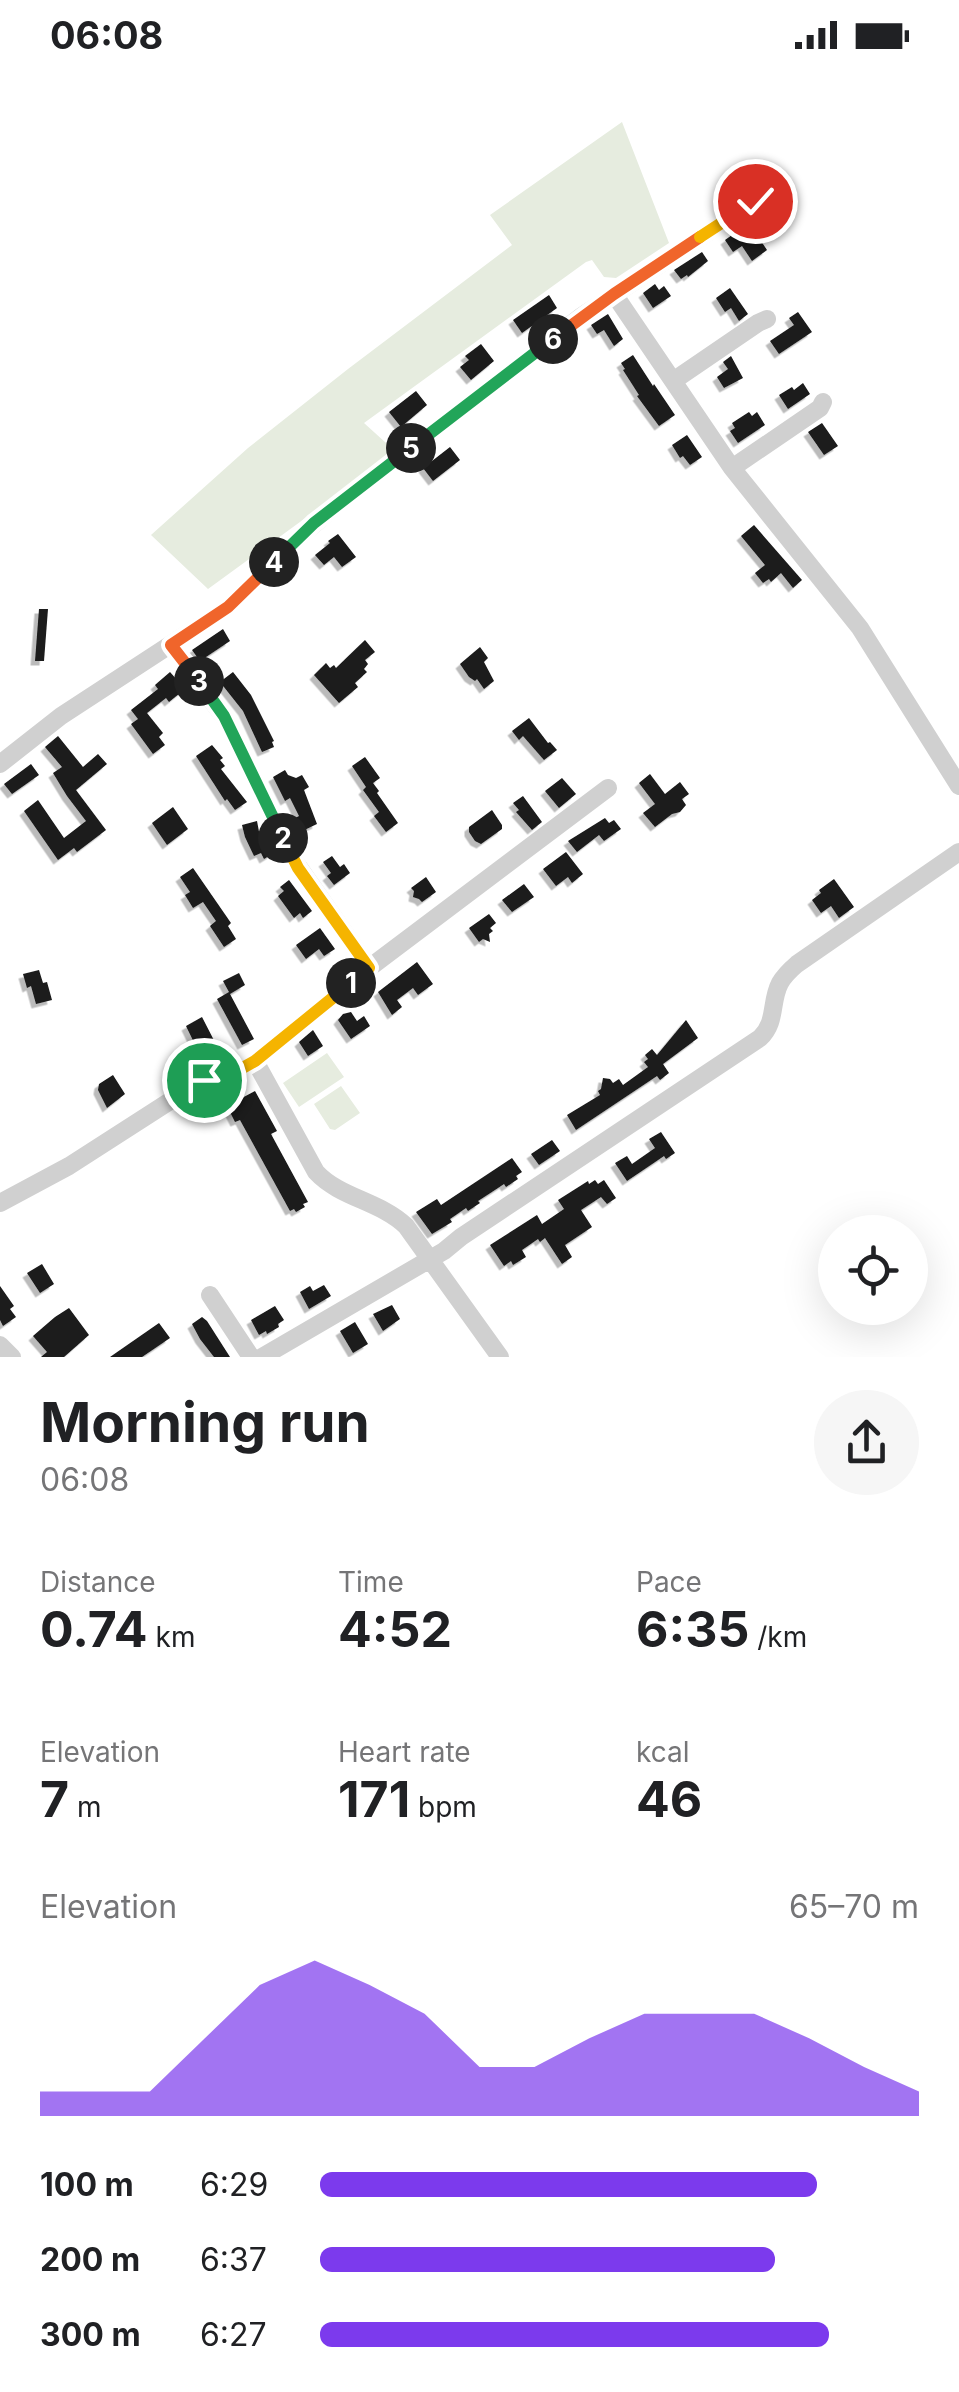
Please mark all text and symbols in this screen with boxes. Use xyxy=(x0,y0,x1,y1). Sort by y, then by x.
text: 06:08 xyxy=(50,12,163,58)
pin xyxy=(713,159,798,244)
icon: check xyxy=(728,174,783,229)
pin: 6 xyxy=(528,314,578,364)
text: 6 xyxy=(544,322,562,356)
pin: 5 xyxy=(386,423,436,473)
text: 5 xyxy=(402,431,420,465)
pin: 4 xyxy=(249,537,299,587)
text: 4 xyxy=(265,545,283,579)
pin: 3 xyxy=(174,656,224,706)
text: 3 xyxy=(190,664,208,698)
pin: 2 xyxy=(258,813,308,863)
text: 2 xyxy=(274,821,292,855)
pin: 1 xyxy=(326,958,376,1008)
text: 1 xyxy=(345,966,357,1000)
pin xyxy=(162,1038,247,1123)
icon: arrive xyxy=(177,1053,232,1108)
map controls xyxy=(818,1215,928,1325)
button: locate xyxy=(818,1215,928,1325)
text: Morning run xyxy=(40,1389,370,1455)
button: share xyxy=(814,1390,919,1495)
text: 06:08 xyxy=(40,1460,129,1499)
text: Distance xyxy=(40,1565,156,1599)
text: Time xyxy=(338,1565,404,1599)
text: Pace xyxy=(636,1565,702,1599)
text: 0.74 xyxy=(40,1599,148,1659)
text: 4:52 xyxy=(338,1599,452,1659)
text: 6:35 xyxy=(636,1599,749,1659)
text: km xyxy=(148,1620,195,1654)
text: /km xyxy=(749,1620,807,1654)
text: Elevation xyxy=(40,1735,160,1769)
text: Heart rate xyxy=(338,1735,471,1769)
text: kcal xyxy=(636,1735,690,1769)
text: 7 xyxy=(40,1769,69,1829)
text: 171 xyxy=(338,1769,410,1829)
text: 46 xyxy=(636,1769,702,1829)
text: m xyxy=(69,1790,101,1824)
text: bpm xyxy=(410,1790,477,1824)
text: Elevation xyxy=(40,1887,177,1926)
text: 65–70 m xyxy=(789,1887,919,1926)
text: 100 m xyxy=(40,2165,134,2204)
text: 6:29 xyxy=(200,2165,268,2204)
text: 200 m xyxy=(40,2240,140,2279)
text: 6:37 xyxy=(200,2240,267,2279)
text: 300 m xyxy=(40,2315,141,2354)
text: 6:27 xyxy=(200,2315,267,2354)

